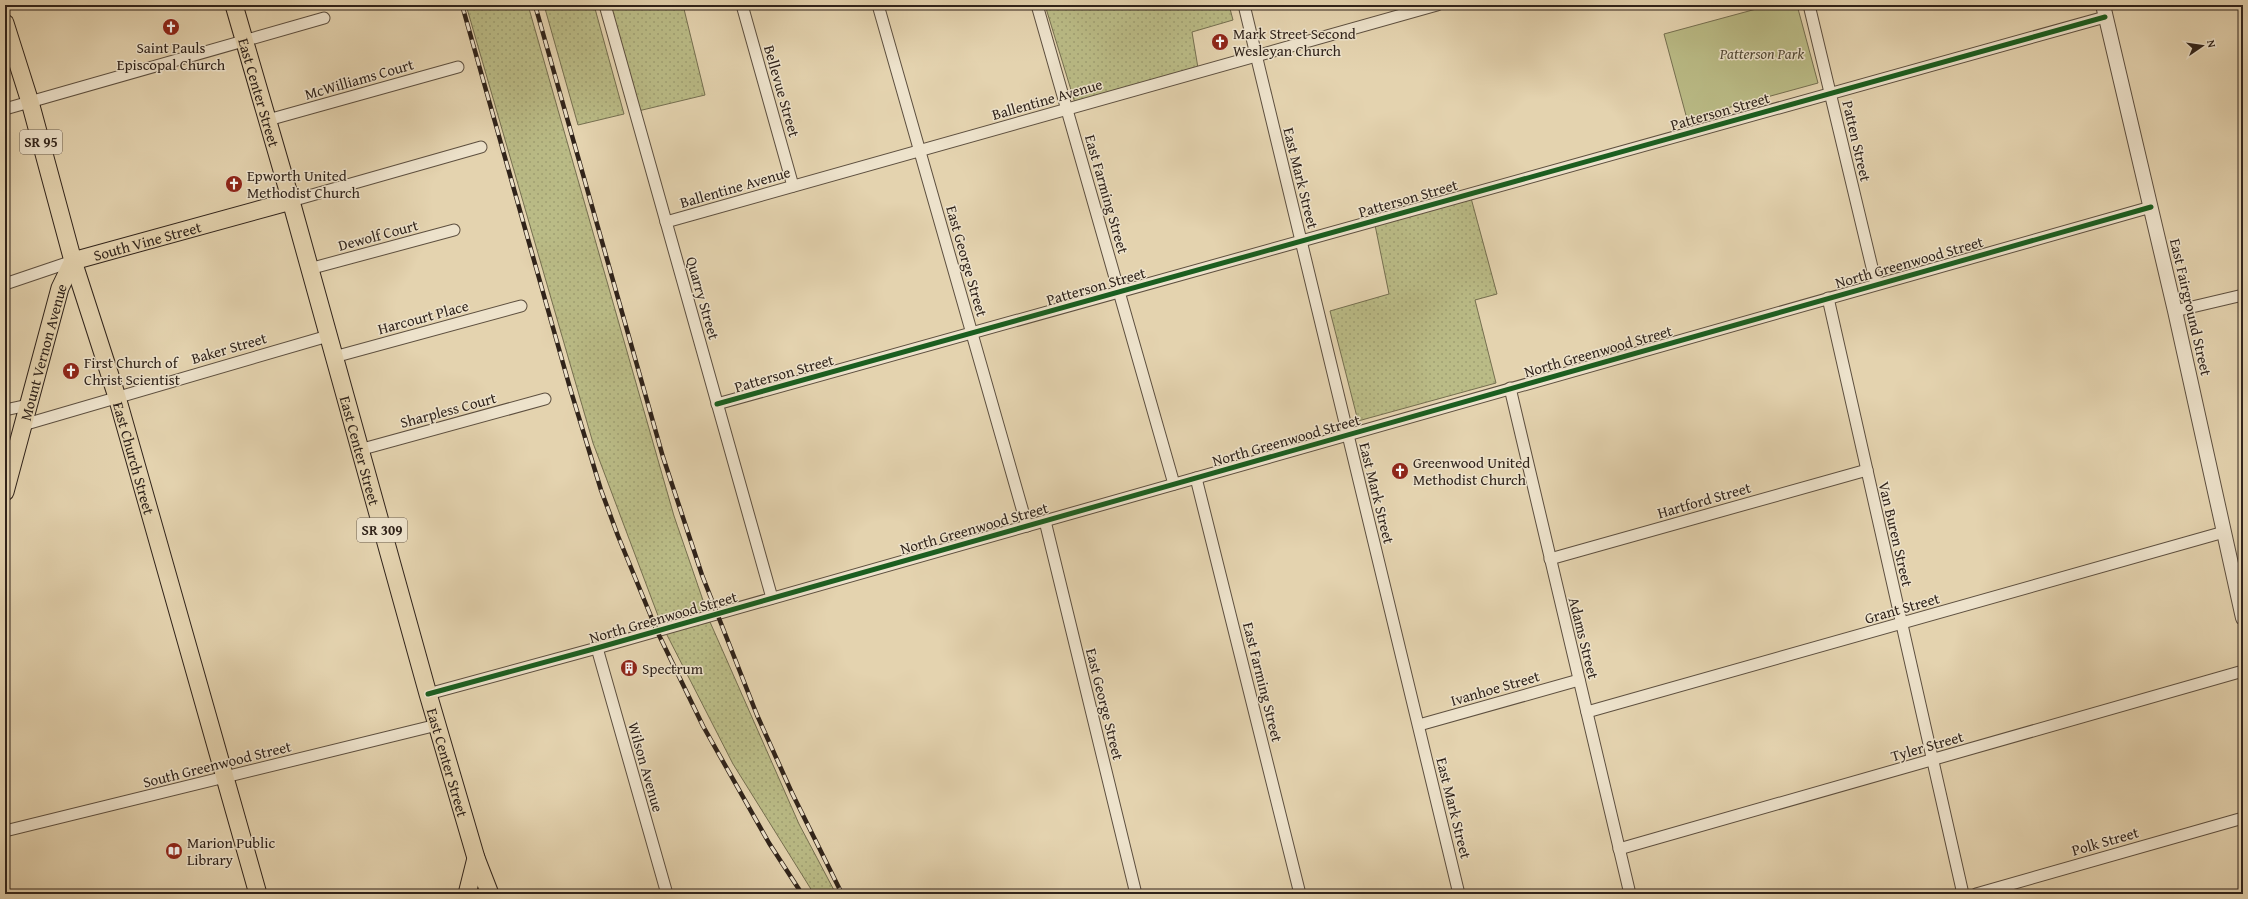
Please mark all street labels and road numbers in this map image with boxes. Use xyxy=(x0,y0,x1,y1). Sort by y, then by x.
street label: East Center Street xyxy=(234,35,285,150)
street label: Bellevue Street xyxy=(759,42,805,140)
street label: McWilliams Court xyxy=(302,53,417,105)
street label: Ballentine Avenue xyxy=(989,73,1105,125)
street label: Patterson Street xyxy=(1668,87,1773,135)
street label: Patten Street xyxy=(1837,98,1877,184)
street label: East Mark Street xyxy=(1278,125,1324,232)
road number: SR 95 xyxy=(20,130,62,154)
street label: East Farming Street xyxy=(1080,132,1134,257)
street label: Ballentine Avenue xyxy=(677,161,793,213)
street label: Patterson Street xyxy=(1356,174,1461,222)
street label: East George Street xyxy=(941,203,993,320)
street label: Dewolf Court xyxy=(336,214,421,256)
street label: South Vine Street xyxy=(91,216,204,265)
street label: North Greenwood Street xyxy=(1833,231,1986,293)
street label: East Fairground Street xyxy=(2165,236,2217,378)
street label: Quarry Street xyxy=(681,254,725,343)
street label: Patterson Street xyxy=(1044,262,1149,310)
street label: Mount Vernon Avenue xyxy=(14,280,71,423)
street label: Harcourt Place xyxy=(375,295,471,339)
street label: North Greenwood Street xyxy=(1522,320,1675,382)
street label: Baker Street xyxy=(189,327,270,369)
street label: Patterson Street xyxy=(732,349,837,397)
street label: Sharpless Court xyxy=(397,387,499,433)
street label: East Center Street xyxy=(335,393,386,508)
street label: East Church Street xyxy=(108,399,160,517)
street label: North Greenwood Street xyxy=(1210,409,1363,471)
street label: East Mark Street xyxy=(1354,440,1400,547)
street label: Hartford Street xyxy=(1655,476,1754,523)
street label: Van Buren Street xyxy=(1874,479,1918,589)
street label: North Greenwood Street xyxy=(898,497,1051,559)
road number: SR 309 xyxy=(357,518,407,542)
street label: North Greenwood Street xyxy=(587,586,740,648)
street label: Grant Street xyxy=(1862,587,1943,629)
street label: Adams Street xyxy=(1564,595,1604,682)
street label: East Farming Street xyxy=(1238,620,1288,745)
street label: East George Street xyxy=(1081,646,1129,763)
street label: Ivanhoe Street xyxy=(1448,665,1543,711)
street label: East Center Street xyxy=(422,705,474,820)
street label: Wilson Avenue xyxy=(623,720,669,814)
street label: Tyler Street xyxy=(1888,725,1966,766)
street label: South Greenwood Street xyxy=(141,735,294,793)
street label: East Mark Street xyxy=(1431,755,1477,862)
street label: Polk Street xyxy=(2069,821,2142,861)

